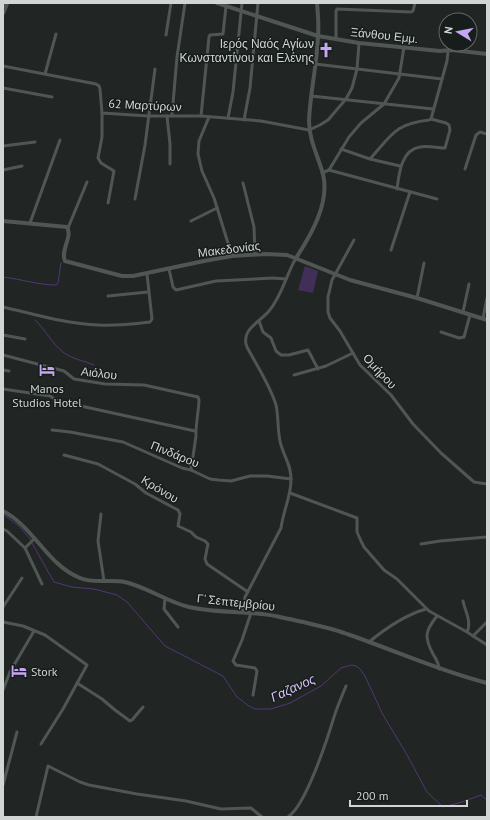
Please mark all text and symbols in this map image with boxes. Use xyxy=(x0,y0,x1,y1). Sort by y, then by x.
north arrow xyxy=(438,12,478,52)
street label: Ξάνθου Εμμ. xyxy=(350,24,418,46)
text: N xyxy=(441,25,456,35)
place label: Ιερός Ναός Αγίων Κωνσταντίνου και Ελένης xyxy=(180,36,314,65)
church icon: Ιερός Ναός Αγίων Κωνσταντίνου και Ελένης xyxy=(317,41,335,59)
street label: 62 Μαρτύρων xyxy=(108,96,182,114)
street label: Μακεδονίας xyxy=(197,238,261,260)
street label: Ομήρου xyxy=(360,350,400,392)
hotel icon: Manos Studios Hotel xyxy=(38,361,56,379)
street label: Αιόλου xyxy=(80,363,118,383)
place label: Manos Studios Hotel xyxy=(12,381,82,410)
street label: Πινδάρου xyxy=(149,437,201,471)
street label: Κρόνου xyxy=(139,472,181,506)
street label: Γ' Σεπτεμβρίου xyxy=(196,590,276,614)
hotel icon: Stork xyxy=(10,662,28,680)
place label: Stork xyxy=(31,664,58,679)
water label: Γαζανος xyxy=(268,670,319,706)
scale bar xyxy=(350,782,467,808)
text: 200 m xyxy=(356,788,389,803)

